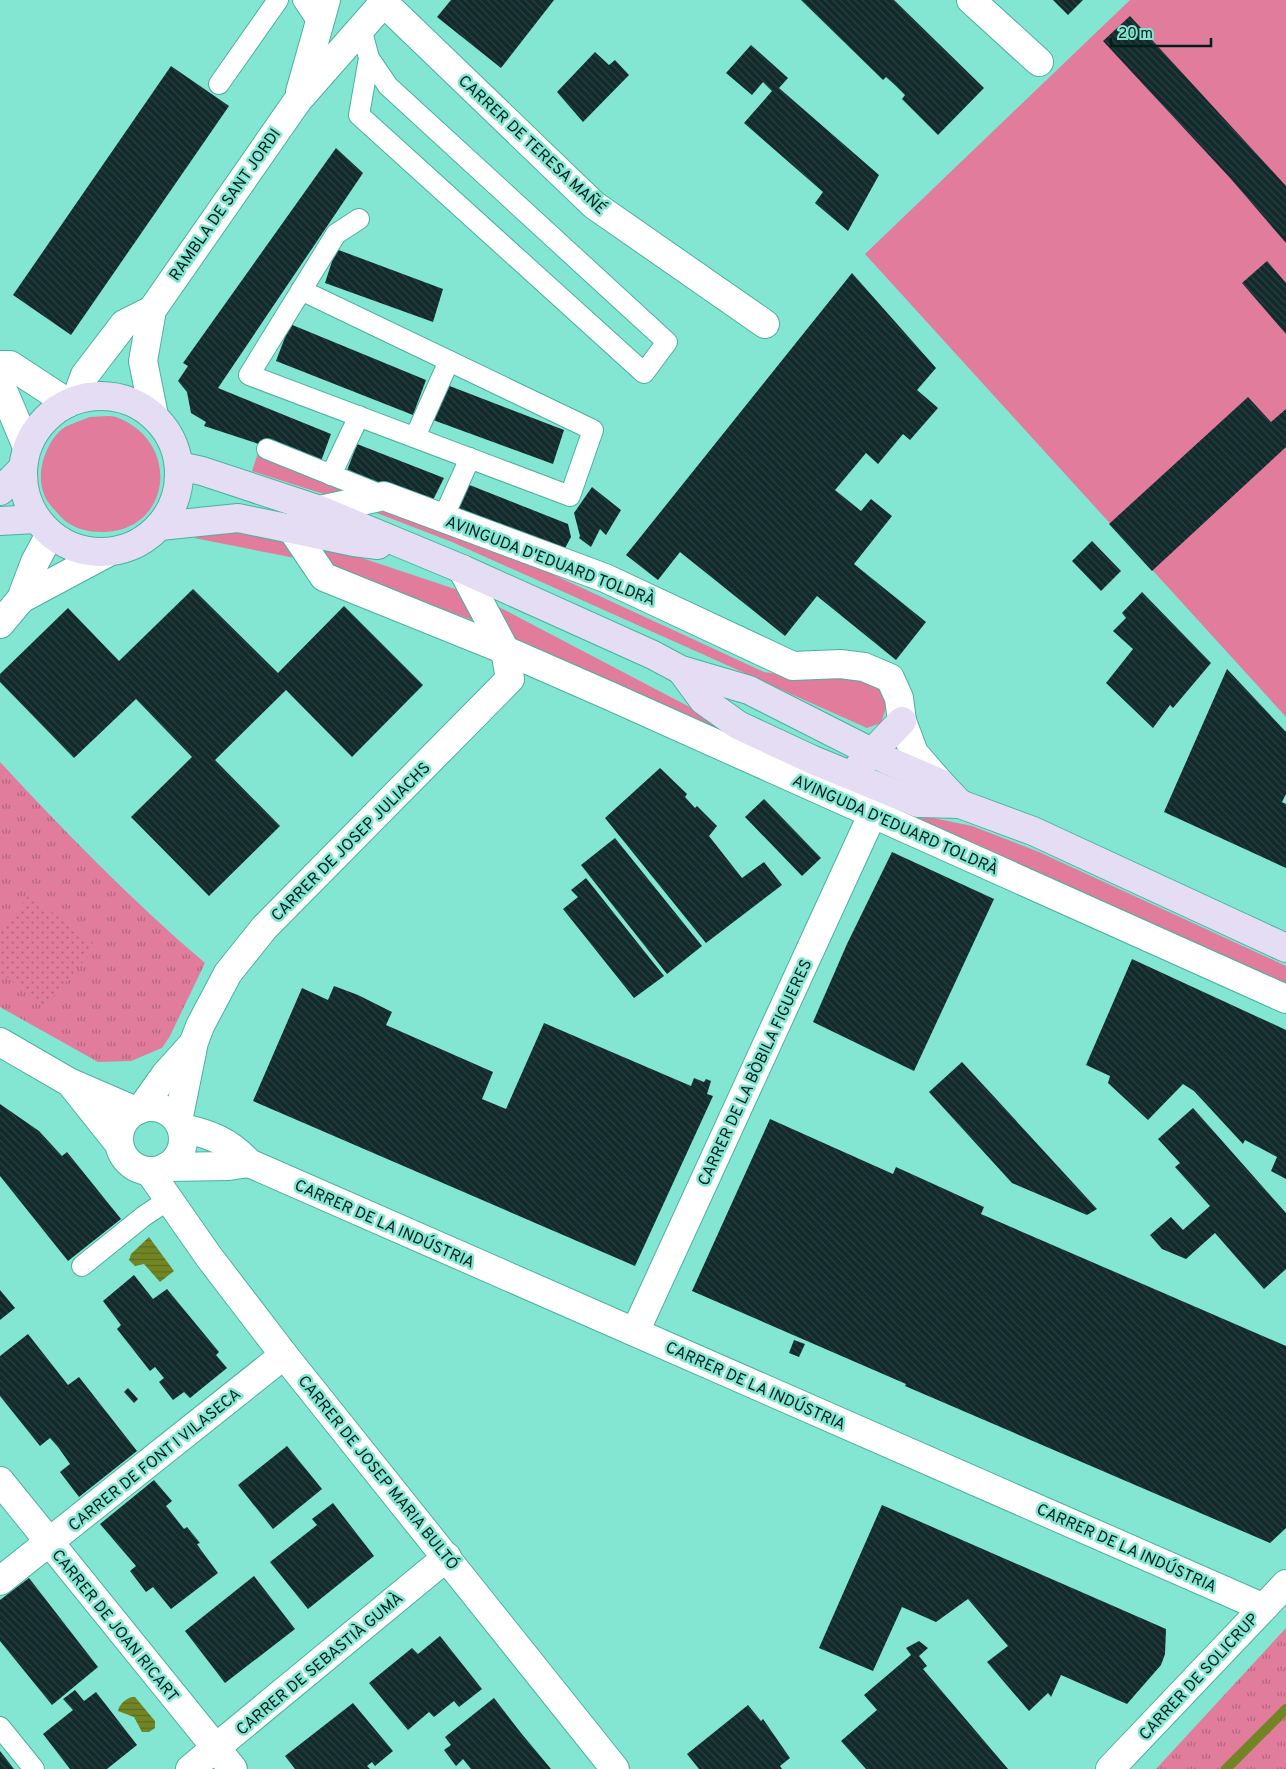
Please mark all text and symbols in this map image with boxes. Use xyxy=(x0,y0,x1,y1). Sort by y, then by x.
scale bar xyxy=(1111,15,1211,47)
text: 20 m xyxy=(1118,25,1153,44)
street label: CARRER DE TERESA MAÑÉ xyxy=(453,69,612,219)
street label: RAMBLA DE SANT JORDI xyxy=(166,125,286,285)
street label: AVINGUDA D'EDUARD TOLDRÀ xyxy=(442,511,659,611)
street label: CARRER DE JOSEP JULIACHS xyxy=(268,759,435,926)
street label: AVINGUDA D'EDUARD TOLDRÀ xyxy=(789,769,1002,880)
street label: CARRER DE LA BÒBILA FIGUERES xyxy=(693,955,817,1189)
street label: CARRER DE LA INDÚSTRIA xyxy=(291,1174,478,1274)
street label: CARRER DE LA INDÚSTRIA xyxy=(662,1336,849,1436)
street label: CARRER DE JOSEP MARIA BULTÓ xyxy=(293,1371,464,1575)
street label: CARRER DE FONT I VILASECA xyxy=(65,1385,246,1536)
street label: CARRER DE LA INDÚSTRIA xyxy=(1033,1498,1220,1598)
street label: CARRER DE JOAN RICART xyxy=(47,1546,182,1707)
street label: CARRER DE SEBASTIÀ GUMÀ xyxy=(231,1587,408,1740)
street label: CARRER DE SOLICRUP xyxy=(1135,1610,1264,1745)

